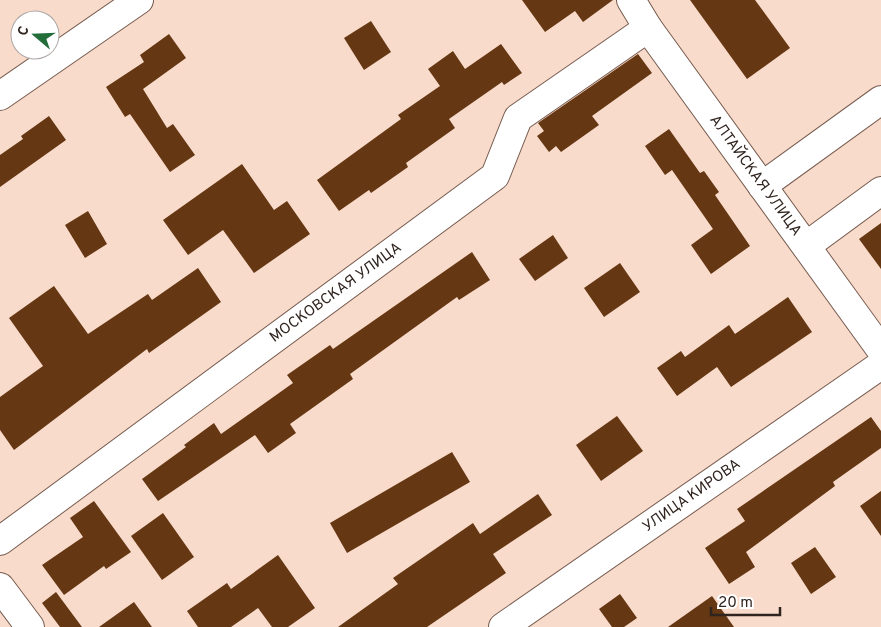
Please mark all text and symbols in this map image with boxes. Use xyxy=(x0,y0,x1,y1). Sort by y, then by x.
north arrow xyxy=(10,10,60,60)
text: С xyxy=(15,24,34,38)
street label: АЛТАЙСКАЯ УЛИЦА xyxy=(705,111,807,240)
street label: МОСКОВСКАЯ УЛИЦА xyxy=(266,239,406,347)
street label: УЛИЦА КИРОВА xyxy=(639,455,745,537)
scale bar xyxy=(711,584,780,616)
text: 20 m xyxy=(718,594,753,613)

